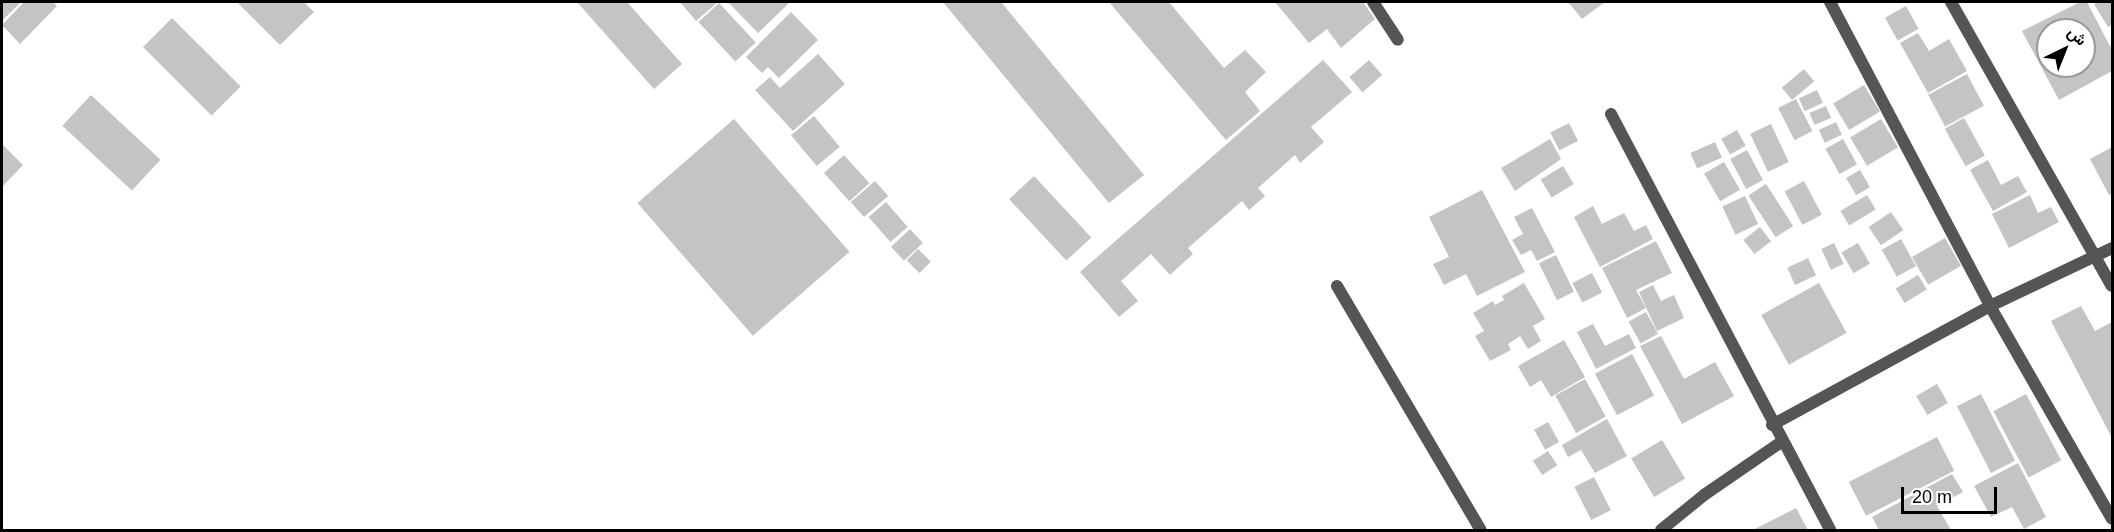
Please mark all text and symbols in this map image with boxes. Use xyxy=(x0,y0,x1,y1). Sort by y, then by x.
north arrow xyxy=(2036,18,2096,78)
text: ش xyxy=(2064,23,2090,49)
scale bar xyxy=(1904,475,2000,513)
text: 20 m xyxy=(1912,487,1952,507)

